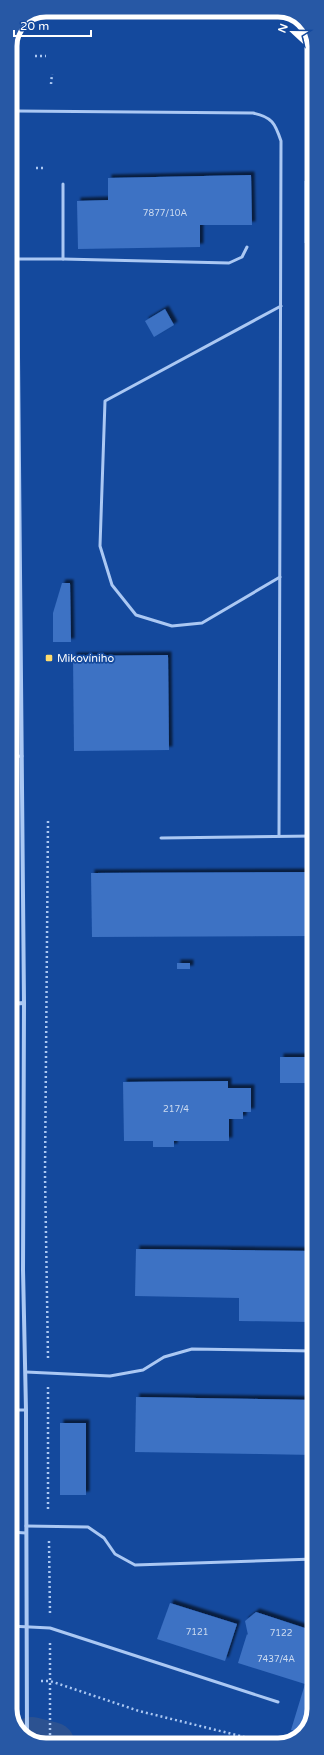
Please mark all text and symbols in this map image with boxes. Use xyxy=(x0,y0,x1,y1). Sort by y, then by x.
scale bar xyxy=(14,12,91,38)
north arrow xyxy=(272,12,312,52)
text: 20 m xyxy=(20,19,49,33)
text: N xyxy=(276,22,291,35)
house number: 7877/10A xyxy=(143,208,187,219)
place label: Mikovíniho xyxy=(57,652,114,665)
marker: Mikovíniho xyxy=(44,653,54,663)
house number: 217/4 xyxy=(163,1104,189,1115)
house number: 7121 xyxy=(186,1627,208,1638)
house number: 7122 xyxy=(270,1628,292,1639)
house number: 7437/4A xyxy=(257,1654,295,1665)

